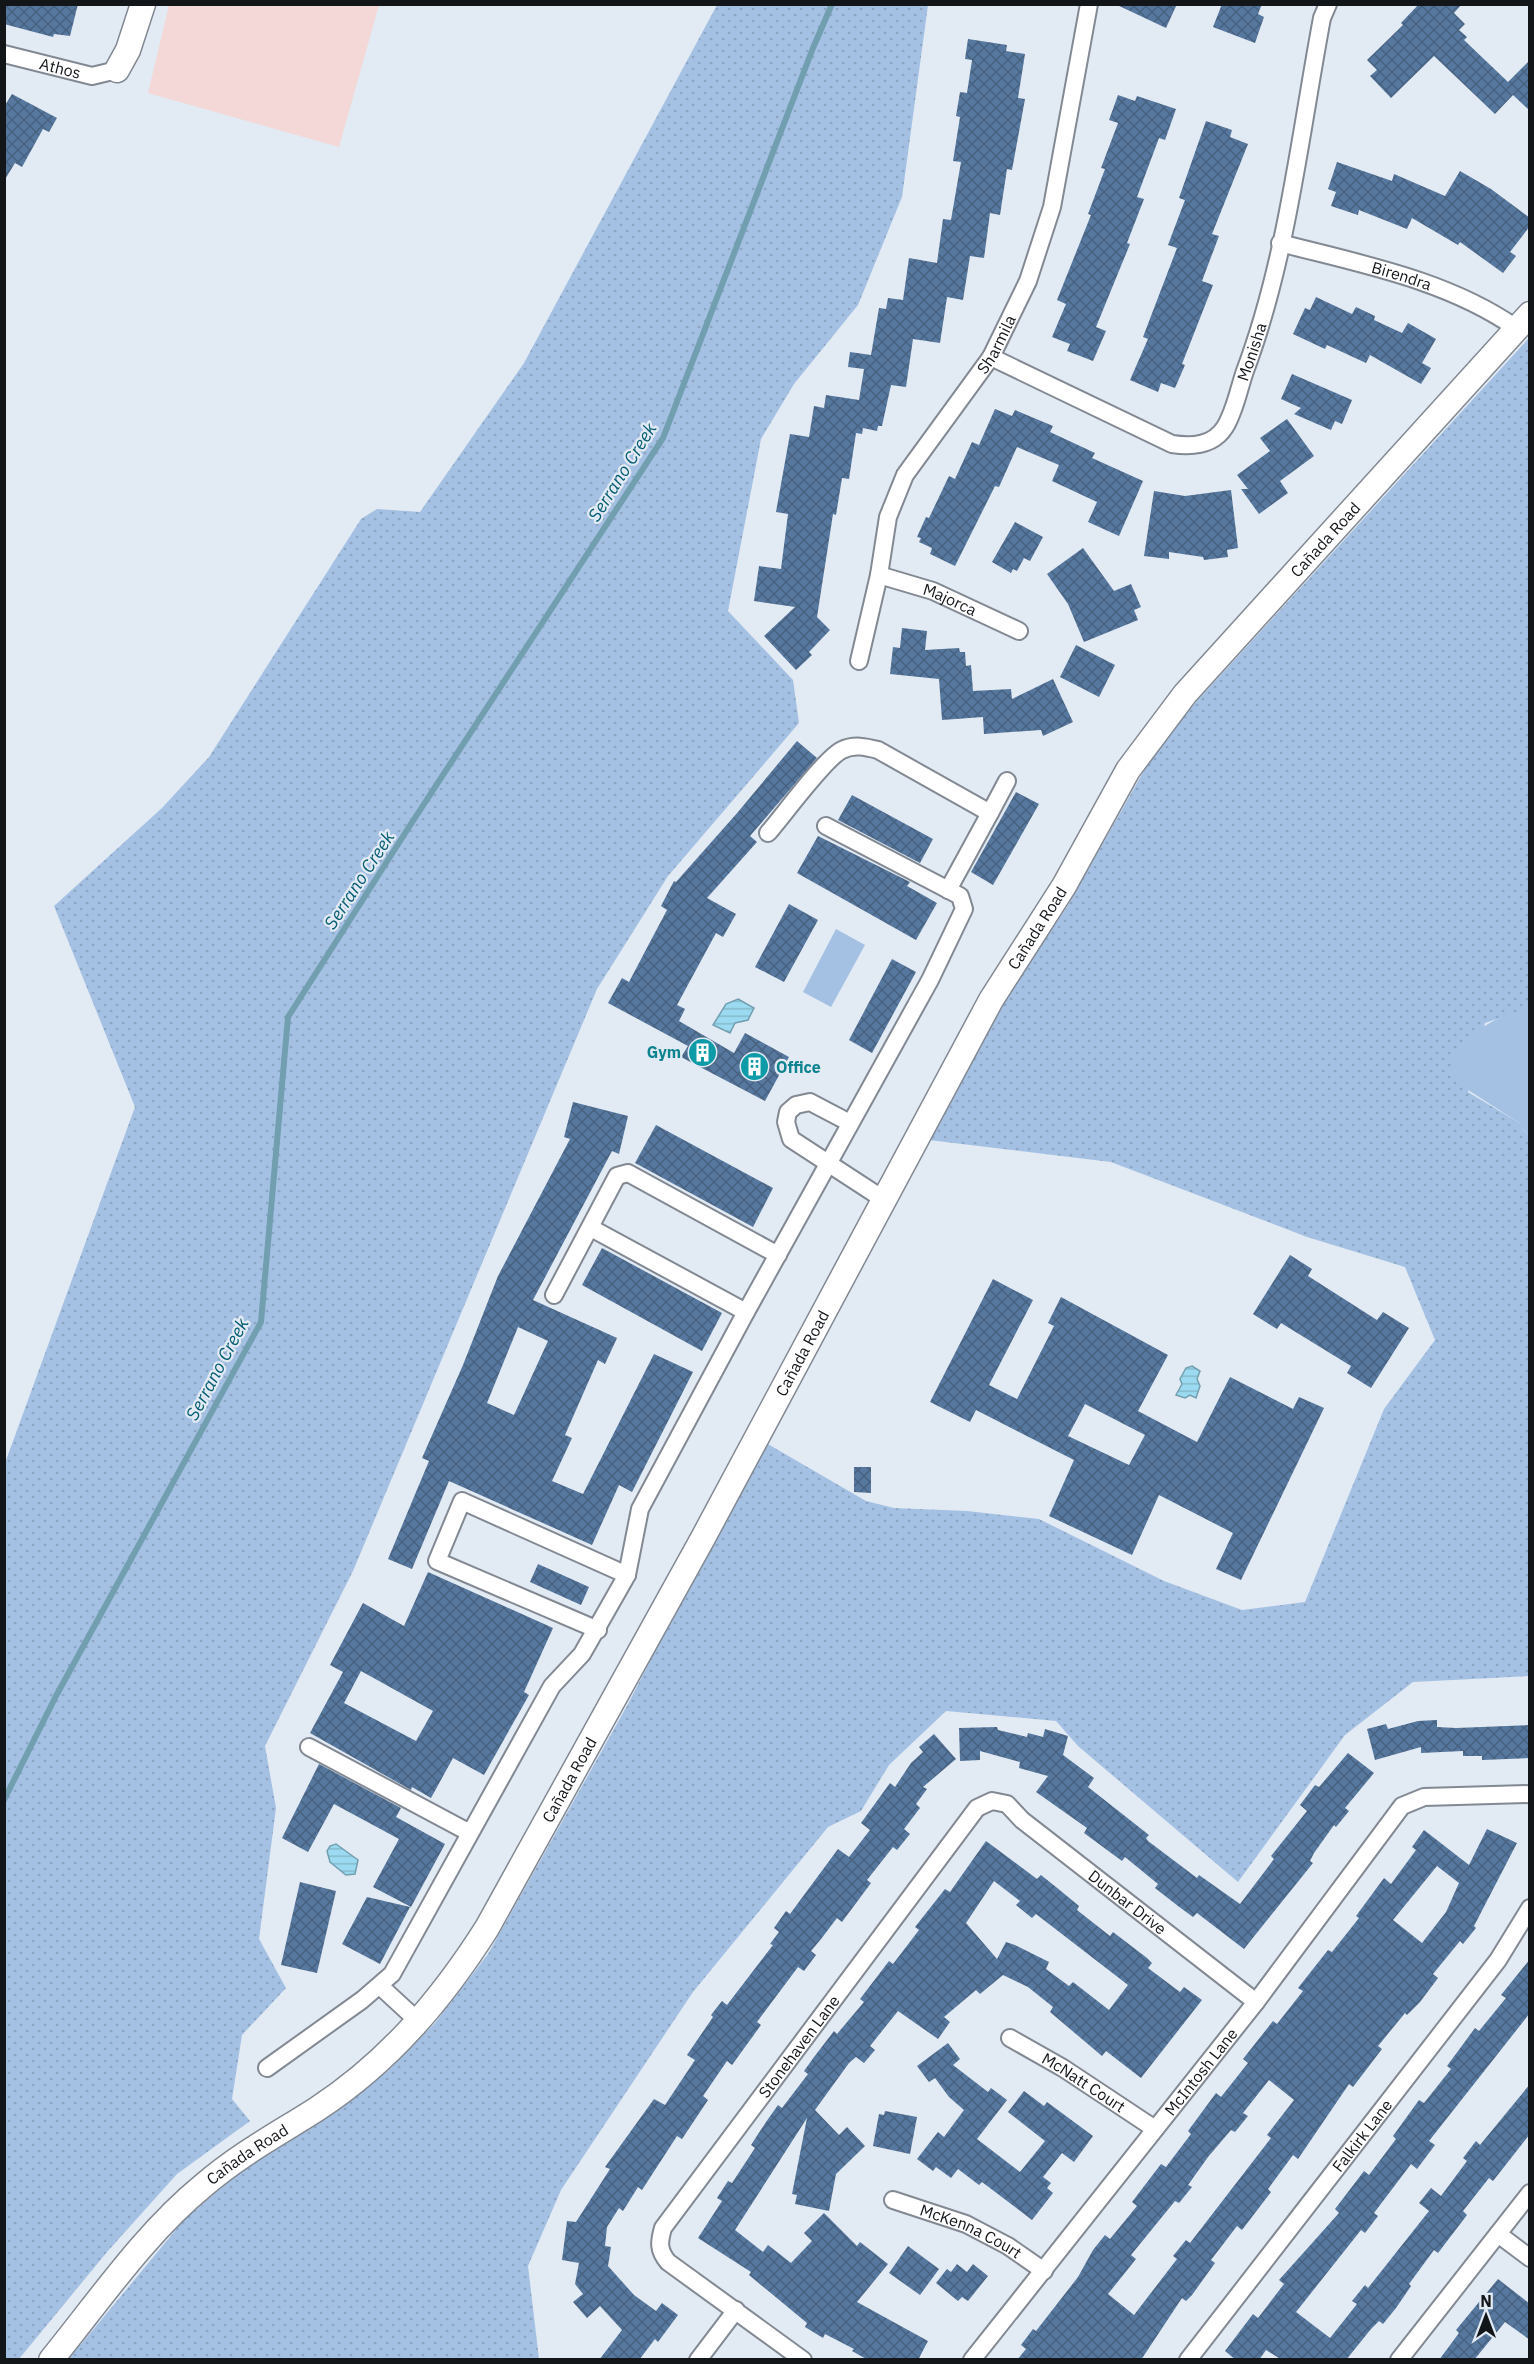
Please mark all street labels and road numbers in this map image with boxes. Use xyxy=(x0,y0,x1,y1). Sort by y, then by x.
street label: Athos xyxy=(38,53,83,83)
street label: Birendra xyxy=(1369,257,1435,295)
street label: Sharmila xyxy=(972,311,1020,378)
street label: Monisha xyxy=(1232,320,1271,383)
street label: Cañada Road xyxy=(1286,498,1364,581)
street label: Majorca xyxy=(921,579,980,620)
street label: Cañada Road xyxy=(1003,883,1071,973)
street label: Cañada Road xyxy=(771,1307,833,1400)
street label: Cañada Road xyxy=(537,1734,601,1826)
street label: Dunbar Drive xyxy=(1084,1865,1171,1939)
street label: Stonehaven Lane xyxy=(754,1991,844,2102)
street label: McIntosh Lane xyxy=(1160,2024,1242,2120)
street label: McNatt Court xyxy=(1038,2048,1129,2117)
street label: Falkirk Lane xyxy=(1328,2095,1396,2176)
street label: Cañada Road xyxy=(202,2119,292,2189)
street label: McKenna Court xyxy=(918,2200,1026,2263)

